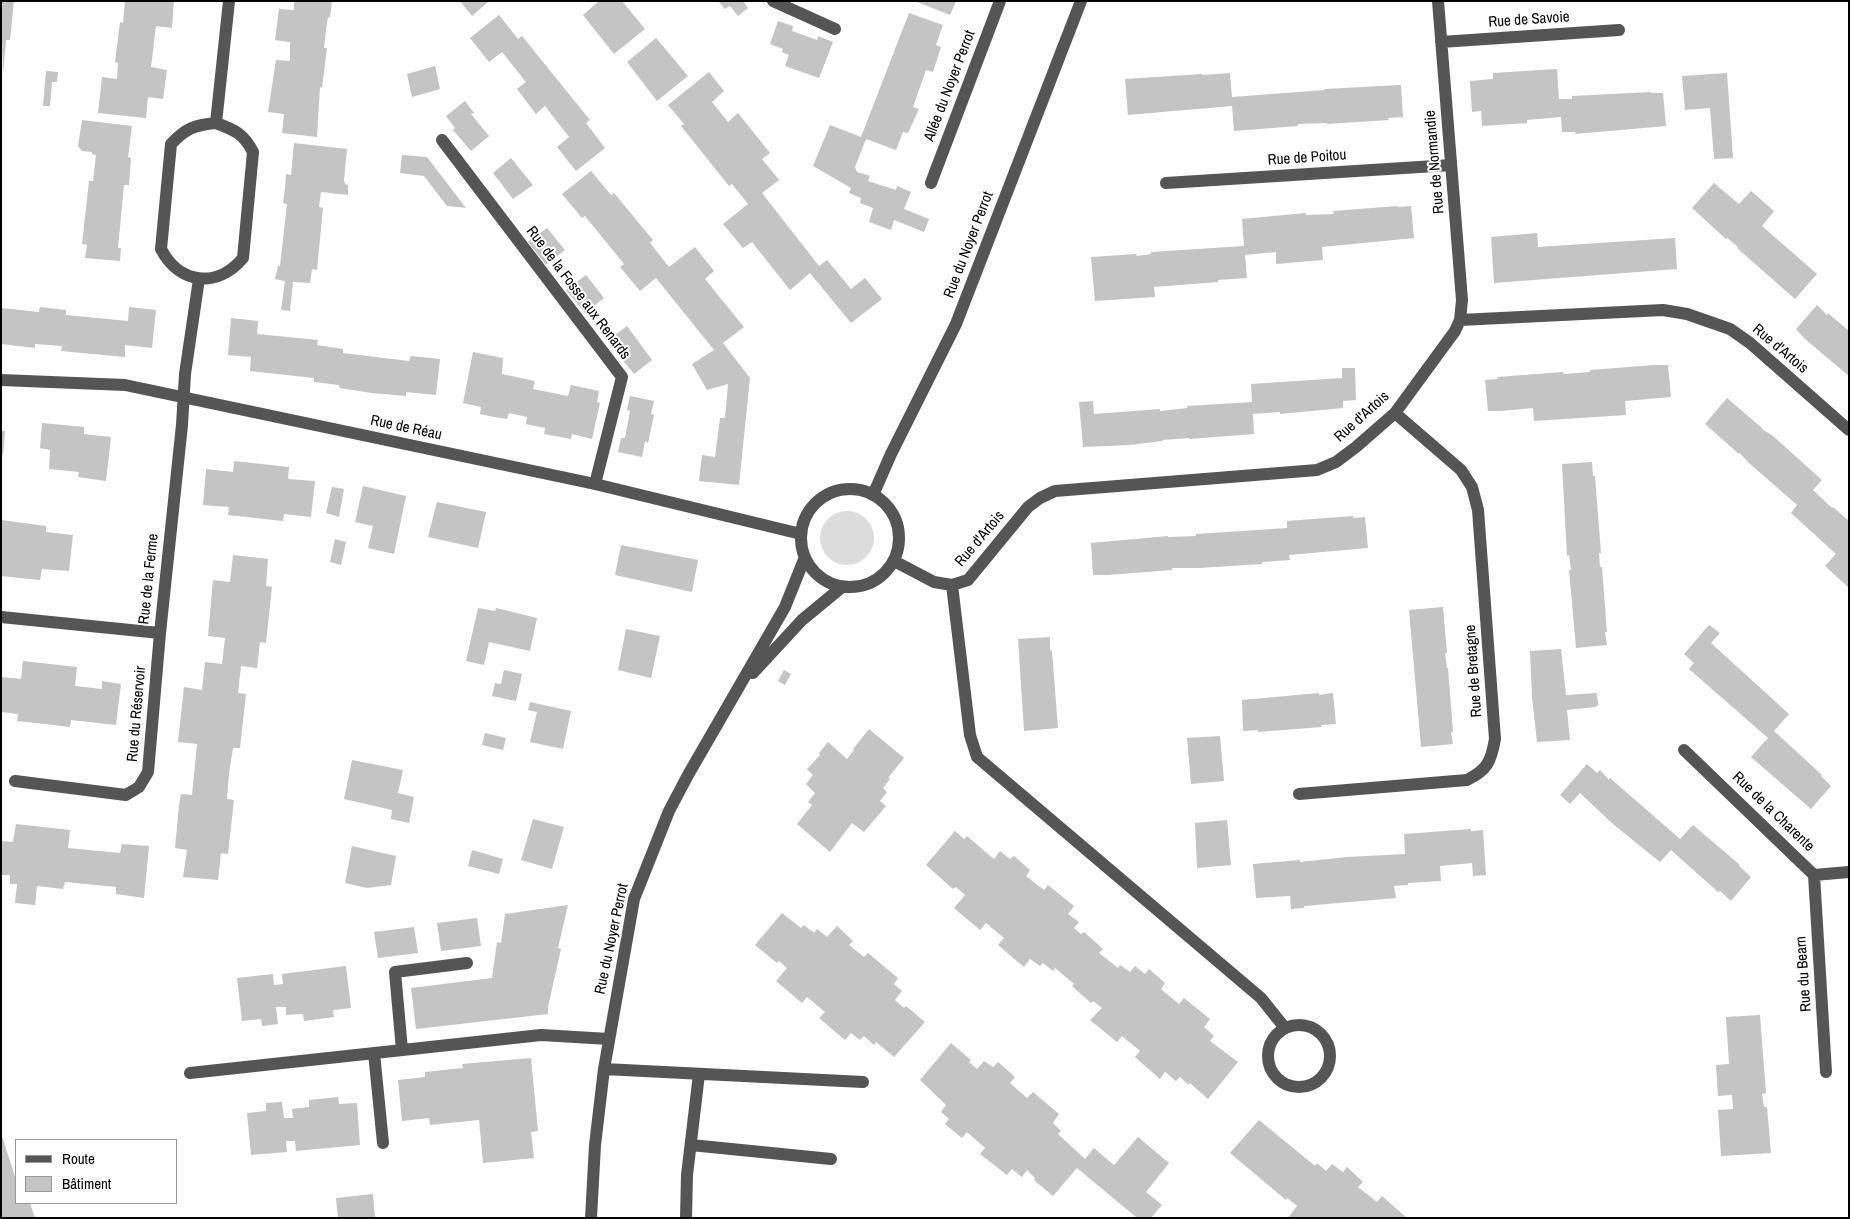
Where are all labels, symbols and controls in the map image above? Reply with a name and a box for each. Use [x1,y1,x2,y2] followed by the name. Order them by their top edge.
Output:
[1488,8,1570,32] street label: Rue de Savoie
[921,28,979,144] street label: Allée du Noyer Perrot
[1422,109,1448,215] street label: Rue de Normandie
[1267,146,1347,170] street label: Rue de Poitou
[940,189,998,301] street label: Rue du Noyer Perrot
[522,223,634,363] street label: Rue de la Fosse aux Renards
[1748,320,1812,378] street label: Rue d'Artois
[1331,388,1393,446] street label: Rue d'Artois
[369,412,443,444] street label: Rue de Réau
[951,507,1009,571] street label: Rue d'Artois
[135,533,163,625] street label: Rue de la Ferme
[1462,624,1486,718] street label: Rue de Bretagne
[124,665,150,763] street label: Rue du Réservoir
[1728,768,1818,856] street label: Rue de la Charente
[591,882,633,996] street label: Rue du Noyer Perrot
[1792,936,1816,1012] street label: Rue du Bearn
[15,1139,178,1204] legend
[62,1148,95,1169] text: Route
[62,1173,111,1194] text: Bâtiment

